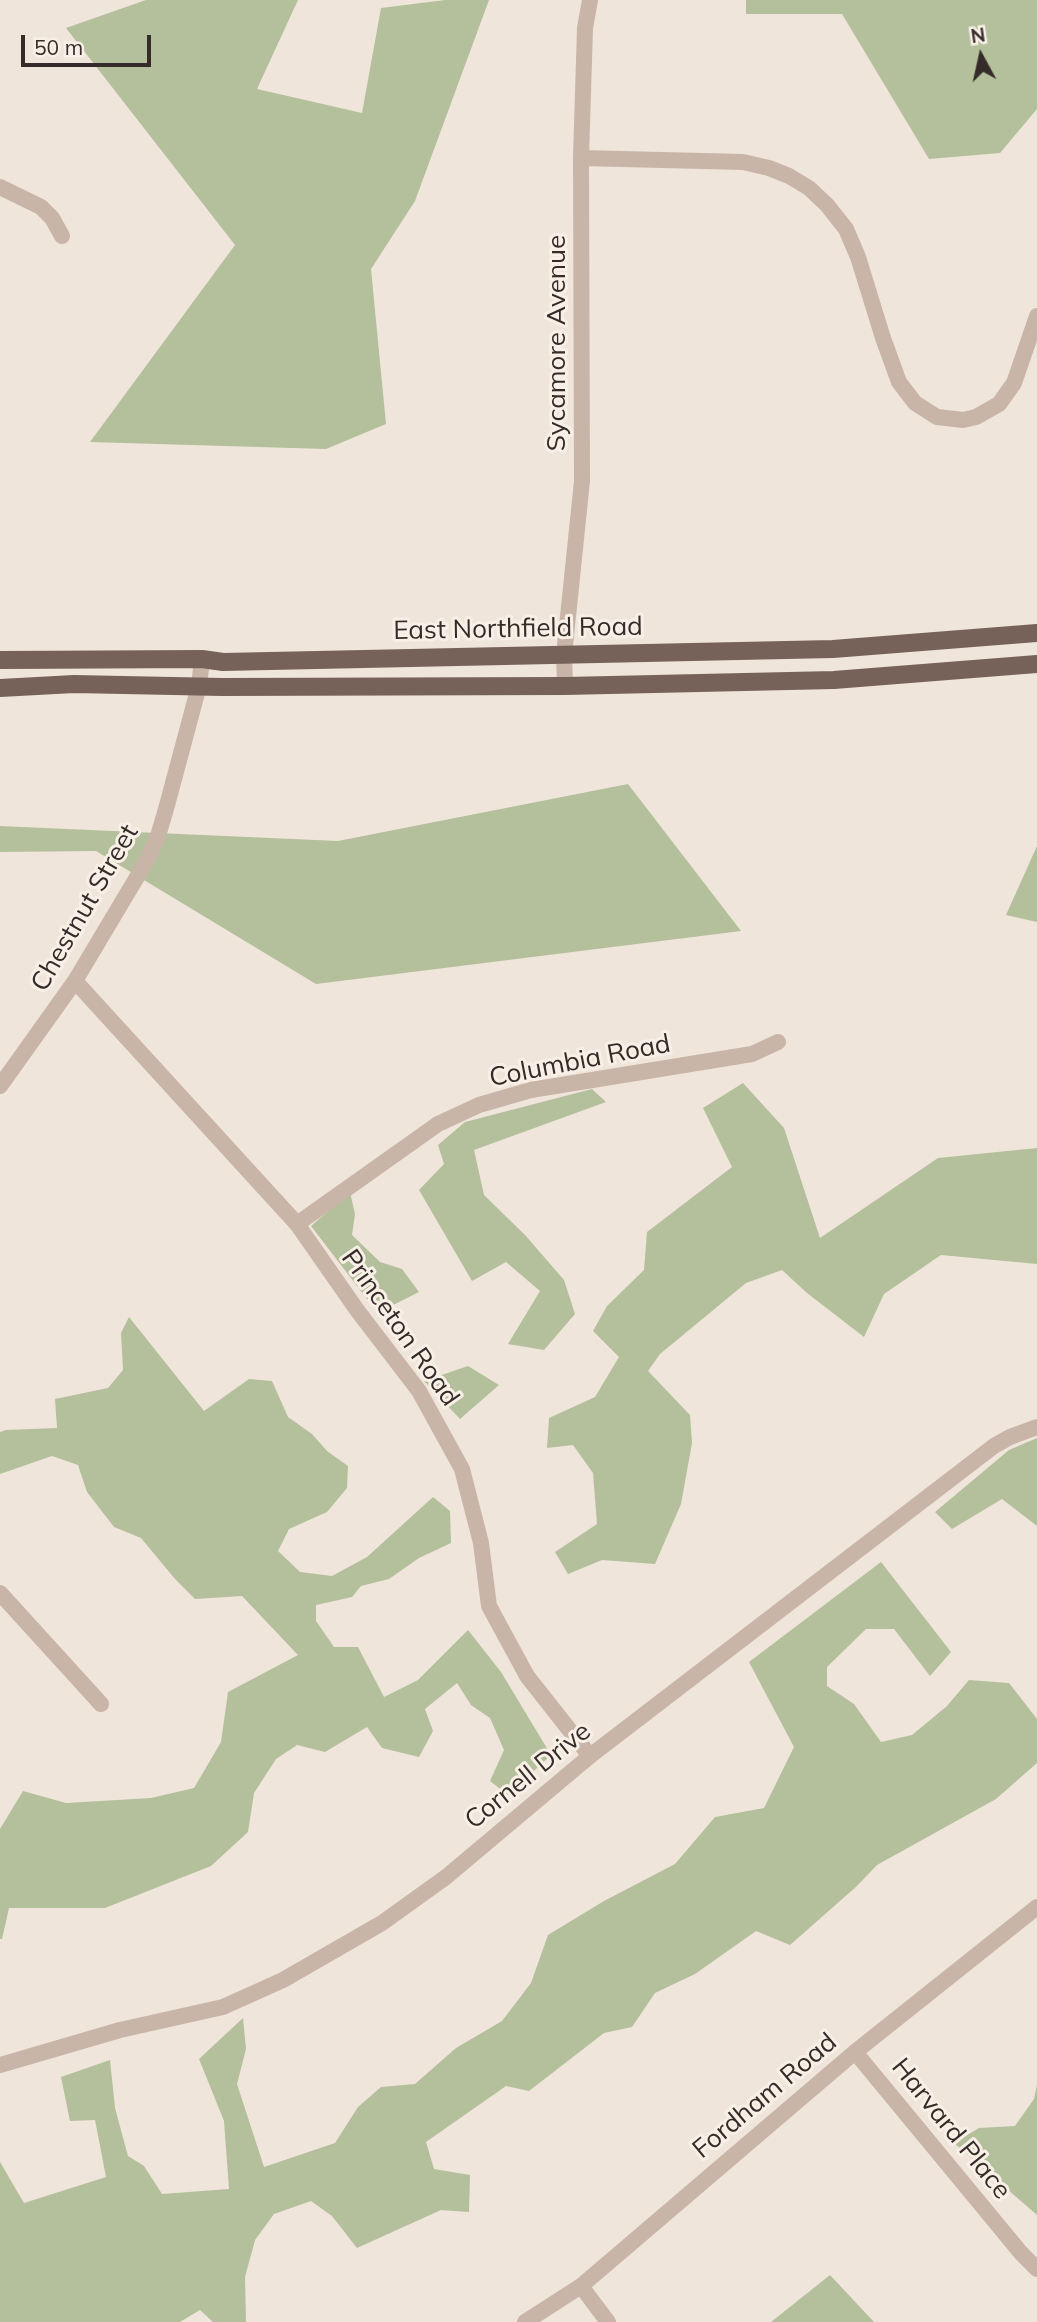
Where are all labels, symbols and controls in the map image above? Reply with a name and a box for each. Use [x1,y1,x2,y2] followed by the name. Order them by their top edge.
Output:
[24,21,154,65] scale bar
[946,21,1016,91] north arrow
[969,22,987,48] text: N
[34,34,83,60] text: 50 m
[541,235,573,451] street label: Sycamore Avenue
[393,611,643,647] street label: East Northfield Road
[25,819,145,997] street label: Chestnut Street
[487,1028,673,1094] street label: Columbia Road
[334,1244,466,1412] street label: Princeton Road
[459,1716,597,1836] street label: Cornell Drive
[687,2027,843,2165] street label: Fordham Road
[885,2052,1017,2206] street label: Harvard Place

